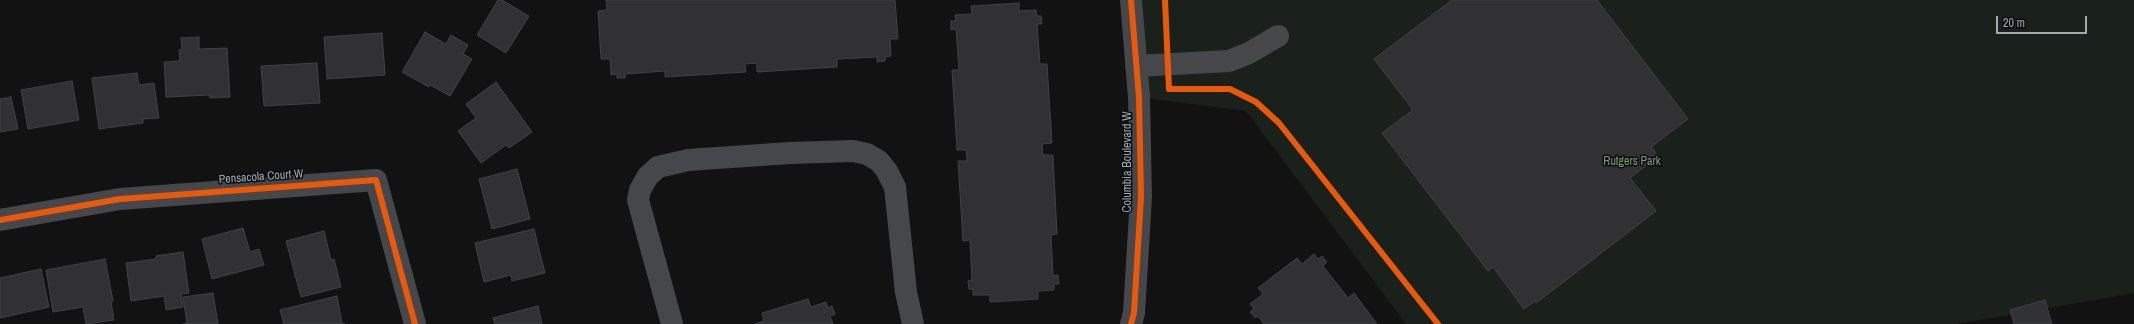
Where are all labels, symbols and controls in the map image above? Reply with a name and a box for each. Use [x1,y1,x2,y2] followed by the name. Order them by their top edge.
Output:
[1998,8,2089,34] scale bar
[2003,15,2025,31] text: 20 m
[1121,111,1135,213] street label: Columbia Boulevard W
[1603,155,1661,169] park label: Rutgers Park
[218,167,304,187] street label: Pensacola Court W

